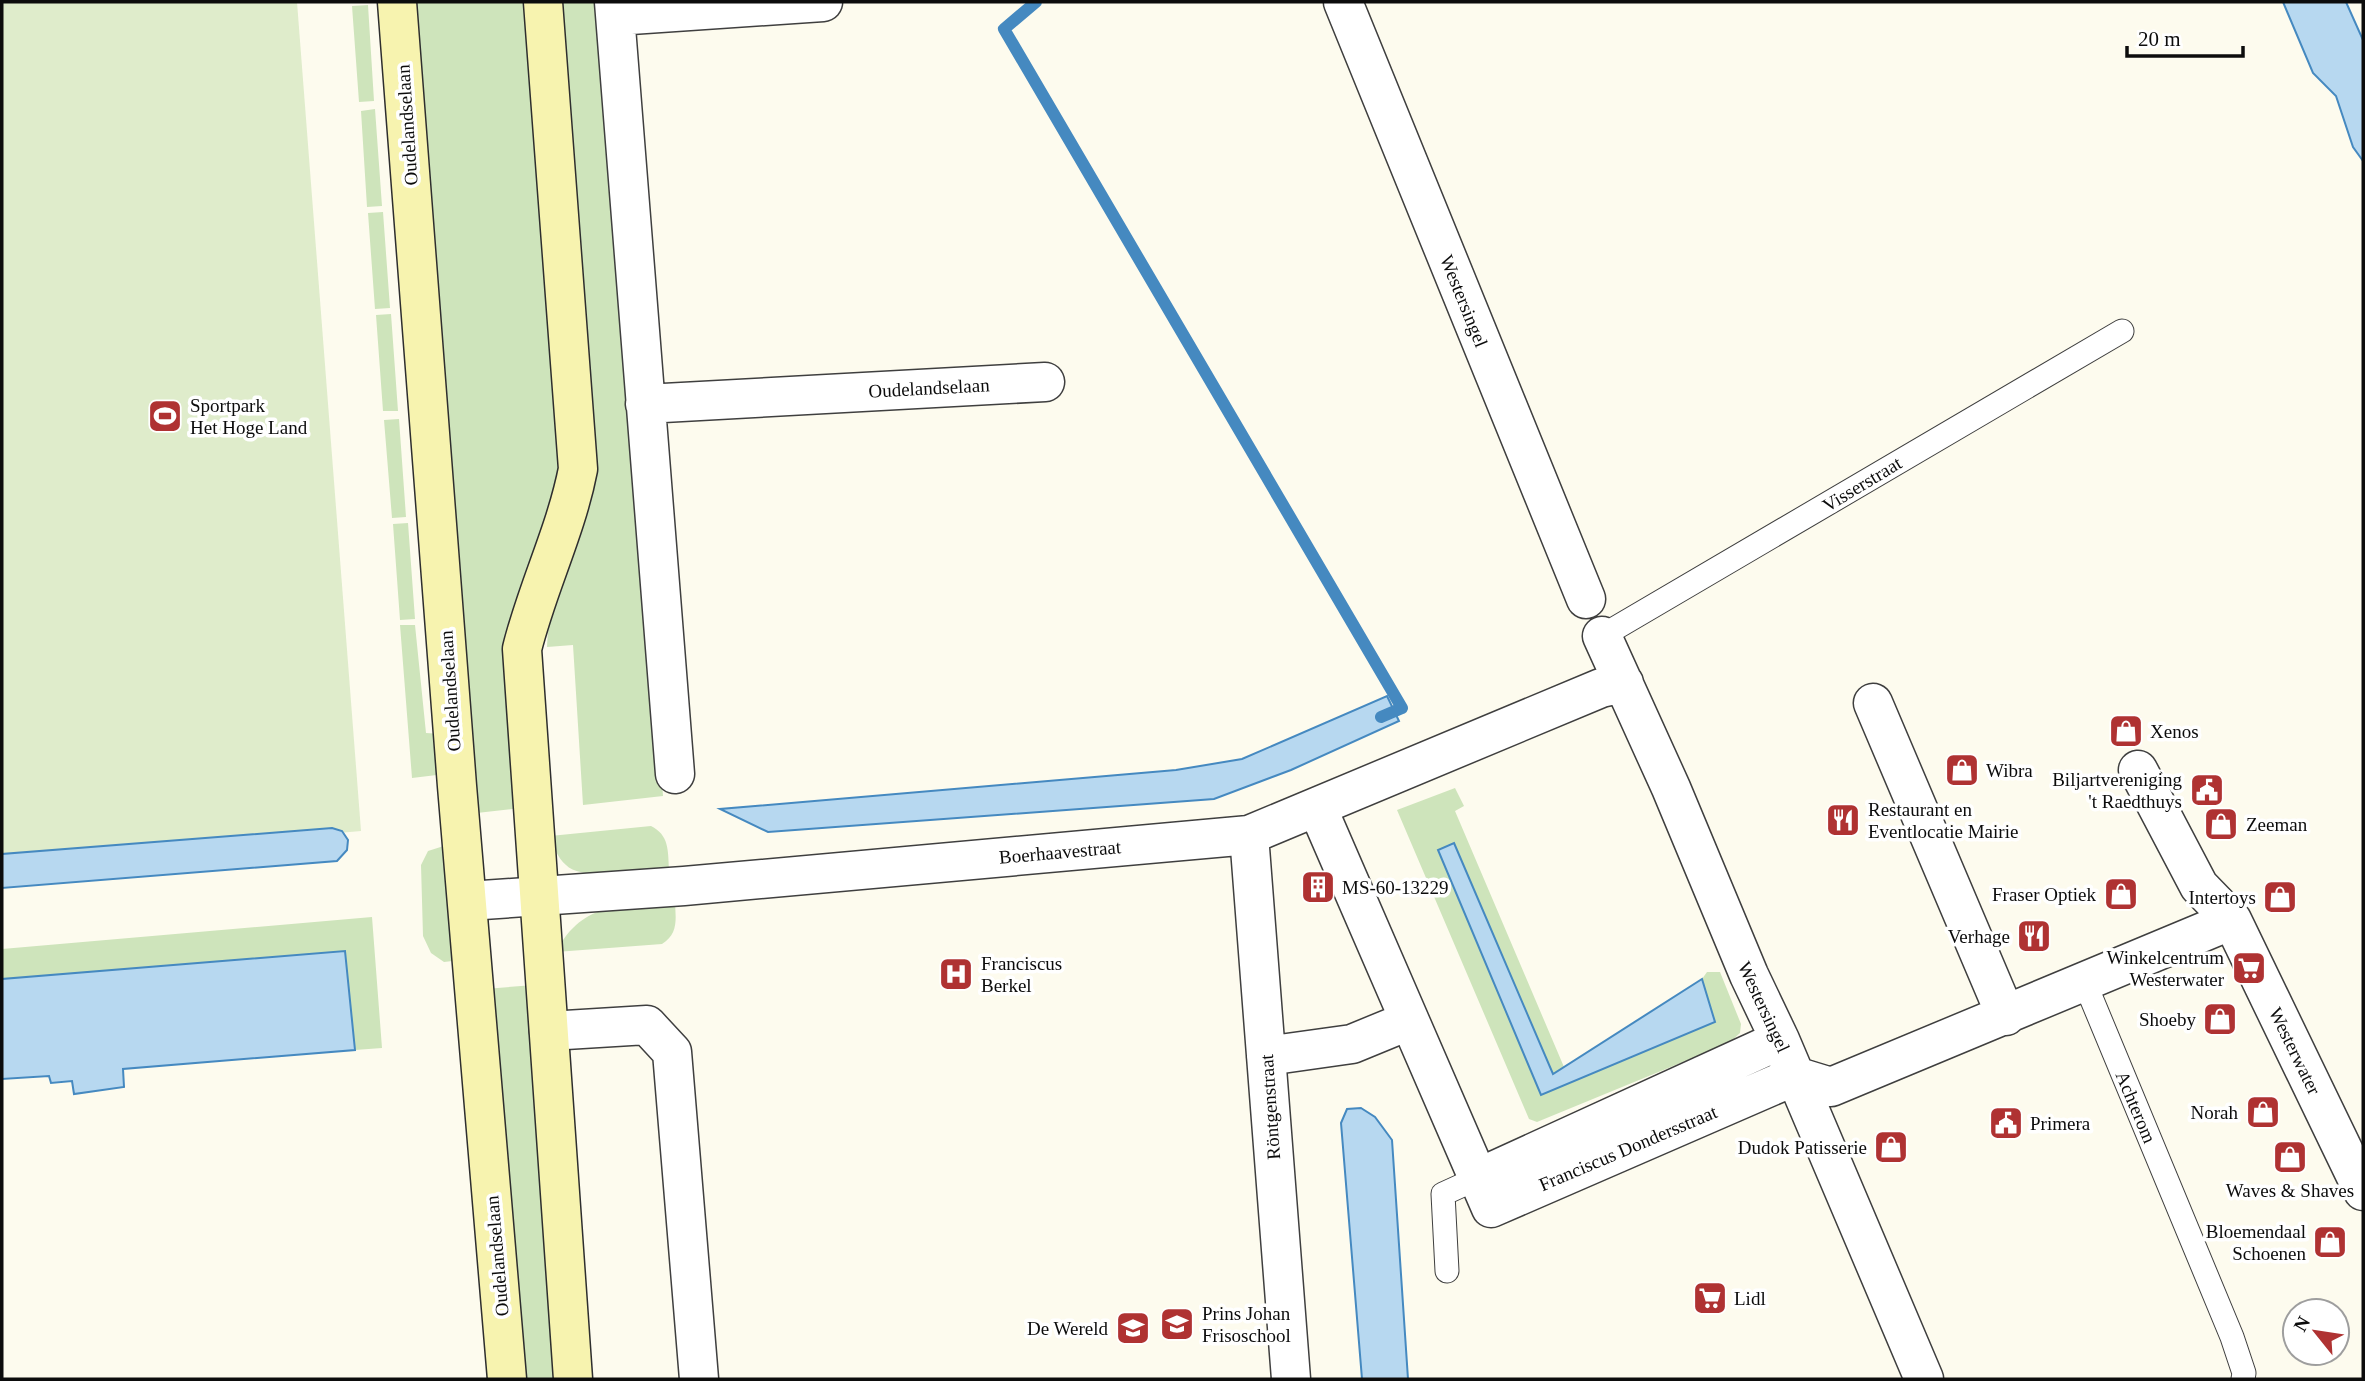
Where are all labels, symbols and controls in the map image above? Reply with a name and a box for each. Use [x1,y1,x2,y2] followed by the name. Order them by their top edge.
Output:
[2127,14,2242,58] scale bar
[2138,27,2181,51] text: 20 m
[392,63,422,186] street label: Oudelandselaan
[1436,252,1492,350] street label: Westersingel
[868,374,991,402] street label: Oudelandselaan
[190,395,308,438] place label: Sportpark Het Hoge Land
[146,397,184,435] sports icon: Sportpark Het Hoge Land
[1819,452,1906,516] street label: Visserstraat
[435,629,465,752] street label: Oudelandselaan
[2107,712,2145,750] shop icon: Xenos
[2150,721,2199,742] place label: Xenos
[1943,751,1981,789] shop icon: Wibra
[1986,760,2033,781] place label: Wibra
[2052,769,2182,812] place label: Biljartvereniging 't Raedthuys
[2188,771,2226,809] public building icon: Biljartvereniging 't Raedthuys
[1868,799,2018,842] place label: Restaurant en Eventlocatie Mairie
[1824,801,1862,839] restaurant icon: Restaurant en Eventlocatie Mairie
[2202,805,2240,843] shop icon: Zeeman
[2246,814,2308,835] place label: Zeeman
[998,836,1123,868] street label: Boerhaavestraat
[1299,868,1337,906] building icon: MS-60-13229
[2102,875,2140,913] shop icon: Fraser Optiek
[1342,877,1449,898] place label: MS-60-13229
[2261,878,2299,916] shop icon: Intertoys
[1992,884,2096,905] place label: Fraser Optiek
[2188,887,2256,908] place label: Intertoys
[2015,917,2053,955] restaurant icon: Verhage
[1948,926,2010,947] place label: Verhage
[2107,947,2225,990] place label: Winkelcentrum Westerwater
[2230,949,2268,987] supermarket icon: Winkelcentrum Westerwater
[981,953,1062,996] place label: Franciscus Berkel
[937,955,975,993] hospital icon: Franciscus Berkel
[1734,958,1794,1056] street label: Westersingel
[2201,1000,2239,1038] shop icon: Shoeby
[2265,1004,2325,1099] street label: Westerwater
[2139,1009,2197,1030] place label: Shoeby
[1256,1053,1284,1160] street label: Röntgenstraat
[2111,1068,2161,1146] street label: Achterom
[2244,1093,2282,1131] shop icon: Norah
[1536,1101,1721,1195] street label: Franciscus Dondersstraat
[2191,1102,2238,1123] place label: Norah
[1987,1104,2025,1142] public building icon: Primera
[2030,1113,2091,1134] place label: Primera
[1872,1128,1910,1166] shop icon: Dudok Patisserie
[1738,1137,1867,1158] place label: Dudok Patisserie
[2271,1138,2309,1176] shop icon: Waves & Shaves
[2226,1180,2354,1201] place label: Waves & Shaves
[481,1194,513,1317] street label: Oudelandselaan
[2206,1221,2306,1264] place label: Bloemendaal Schoenen
[2311,1223,2349,1261] shop icon: Bloemendaal Schoenen
[1691,1279,1729,1317] supermarket icon: Lidl
[1734,1288,1766,1309] place label: Lidl
[2281,1297,2351,1367] north arrow
[1202,1303,1291,1346] place label: Prins Johan Frisoschool
[1158,1305,1196,1343] school or university icon: Prins Johan Frisoschool
[1114,1309,1152,1347] school or university icon: De Wereld
[2289,1312,2314,1335] text: N
[1027,1318,1108,1339] place label: De Wereld

